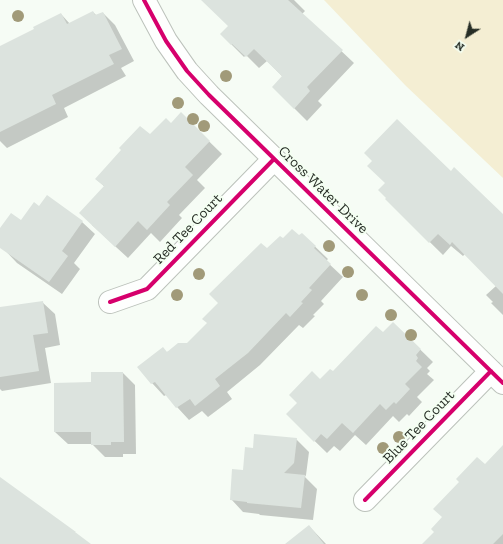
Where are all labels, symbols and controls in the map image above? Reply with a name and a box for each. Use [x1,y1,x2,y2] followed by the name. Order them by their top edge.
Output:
[447,16,487,56] north arrow
[452,38,467,54] text: N
[274,142,372,238] street label: Cross Water Drive
[150,190,226,268] street label: Red Tee Court
[379,386,459,468] street label: Blue Tee Court

